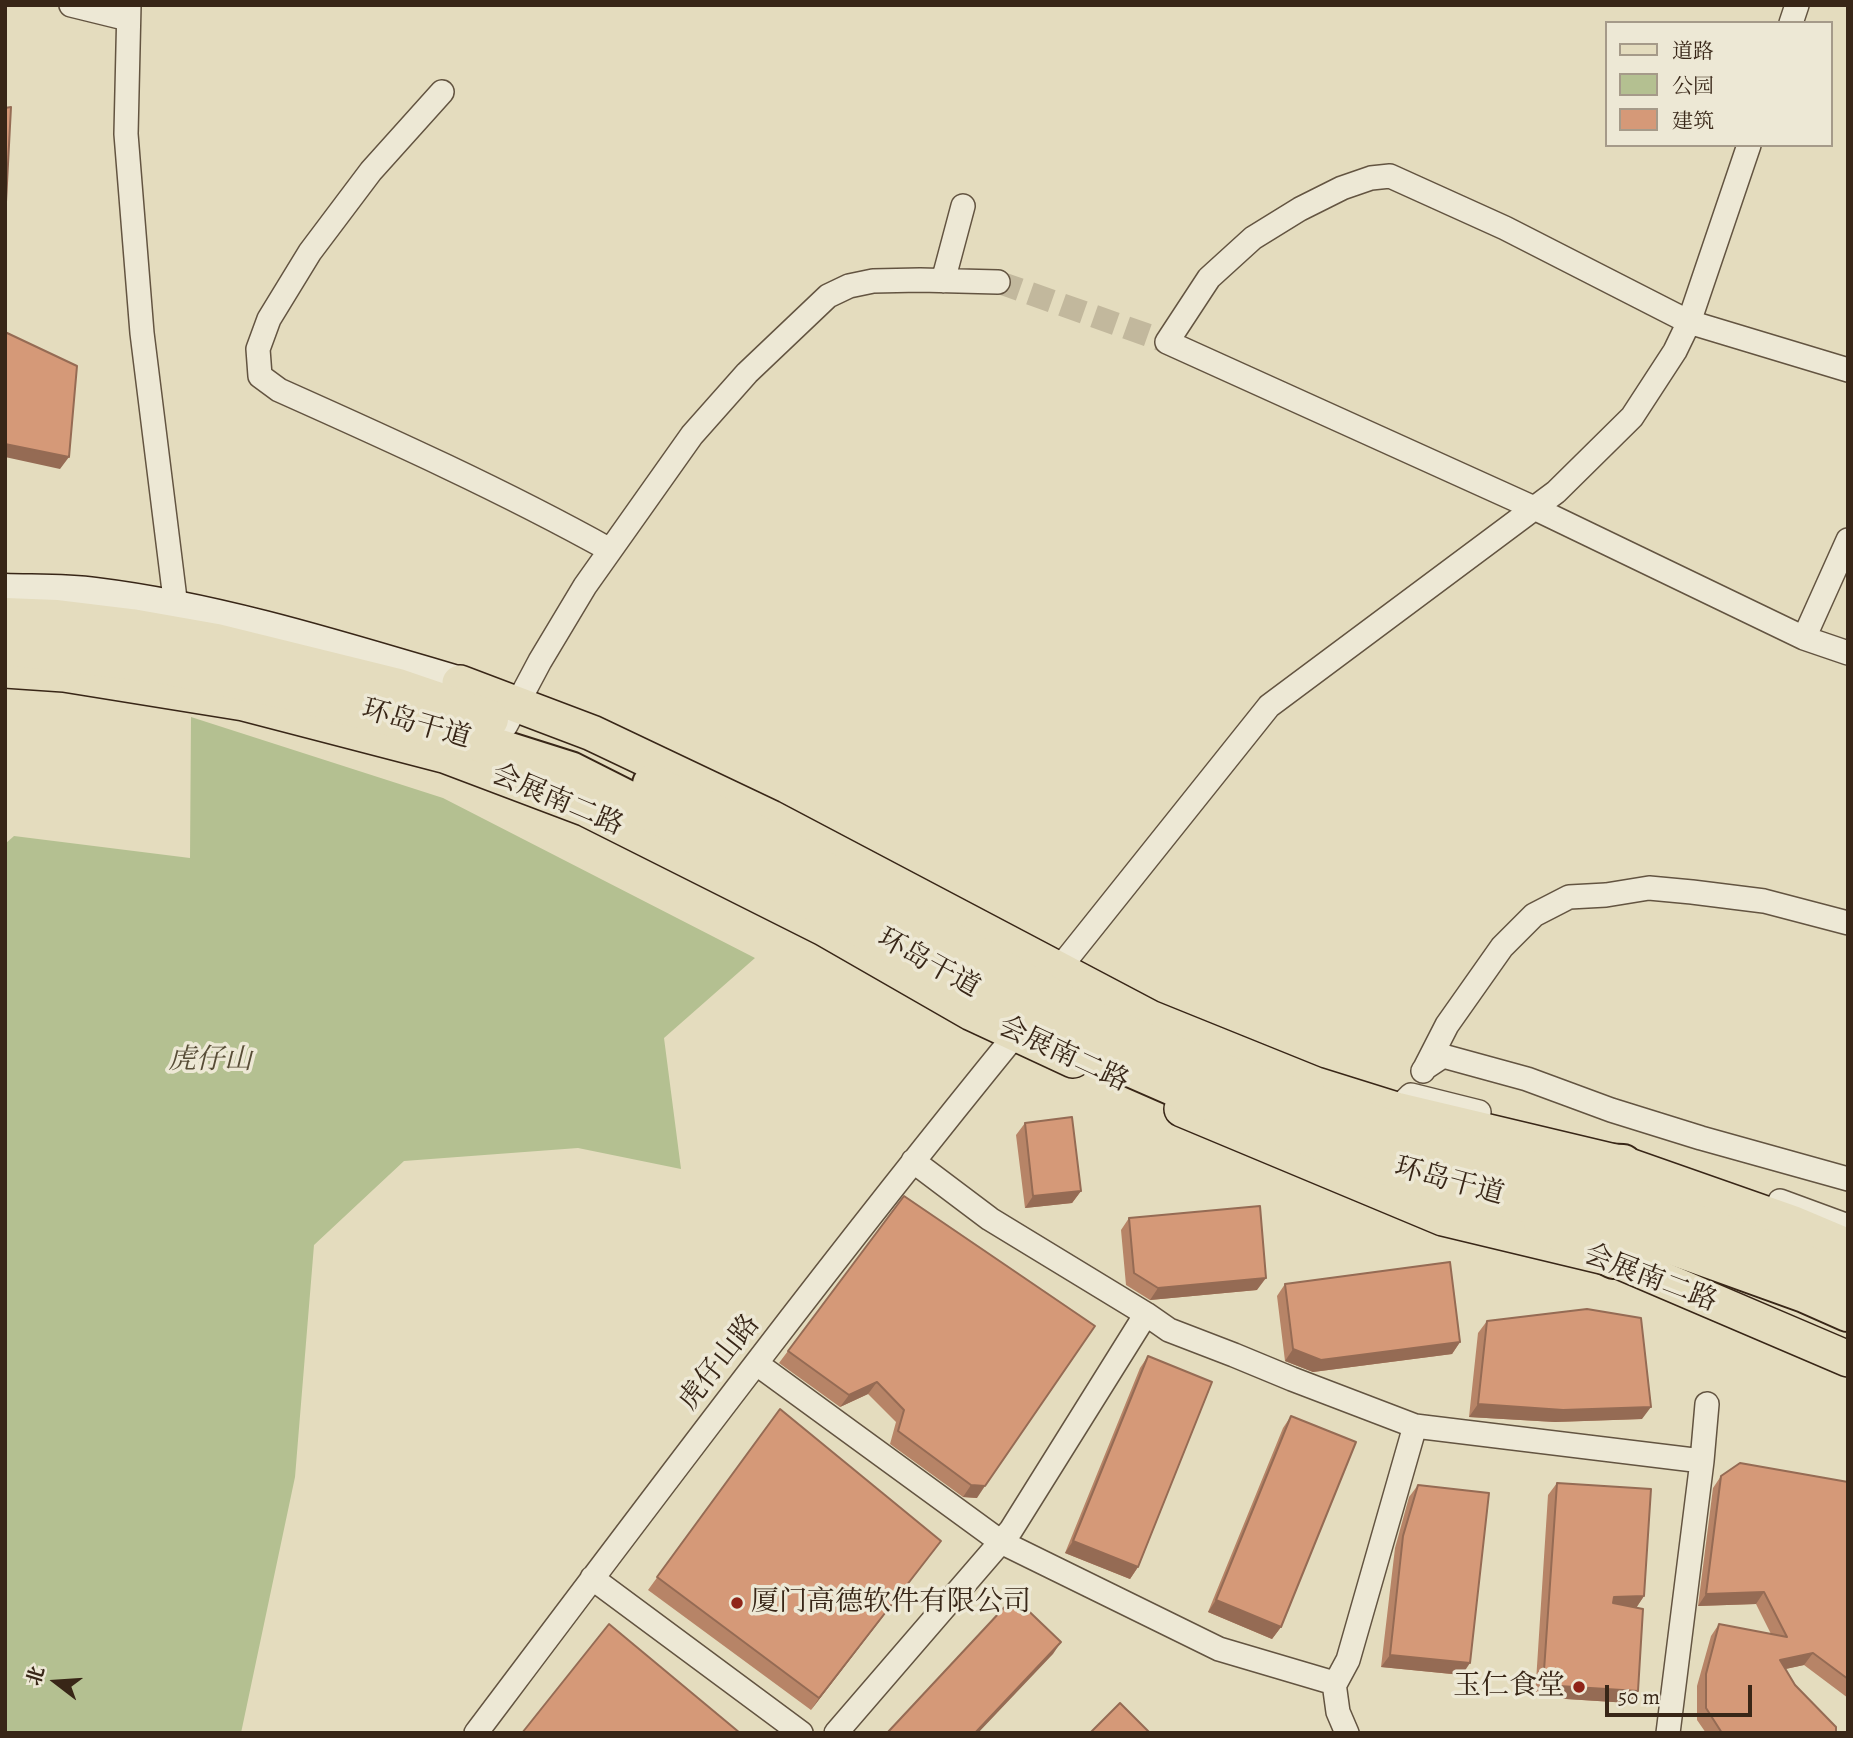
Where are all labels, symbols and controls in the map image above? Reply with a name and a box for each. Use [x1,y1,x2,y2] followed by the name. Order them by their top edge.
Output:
[1604,21,1832,147] legend
[1672,37,1714,65] text: 道路
[1672,72,1714,100] text: 公园
[1672,107,1714,135] text: 建筑
[358,693,474,757] street label: 环岛干道
[486,758,628,844] street label: 会展南二路
[871,922,985,1006] street label: 环岛干道
[992,1010,1134,1100] street label: 会展南二路
[168,1044,252,1078] park label: 虎仔山
[1391,1151,1507,1213] street label: 环岛干道
[1579,1238,1721,1320] street label: 会展南二路
[672,1309,768,1417] street label: 虎仔山路
[751,1586,1031,1620] place label: 厦门高德软件有限公司
[729,1595,745,1611] marker: 厦门高德软件有限公司
[21,1647,91,1717] north arrow
[21,1663,51,1689] text: 北
[1453,1670,1565,1704] place label: 玉仁食堂
[1608,1672,1755,1716] scale bar
[1571,1679,1587,1695] marker: 玉仁食堂
[1618,1683,1660,1711] text: 50 m

